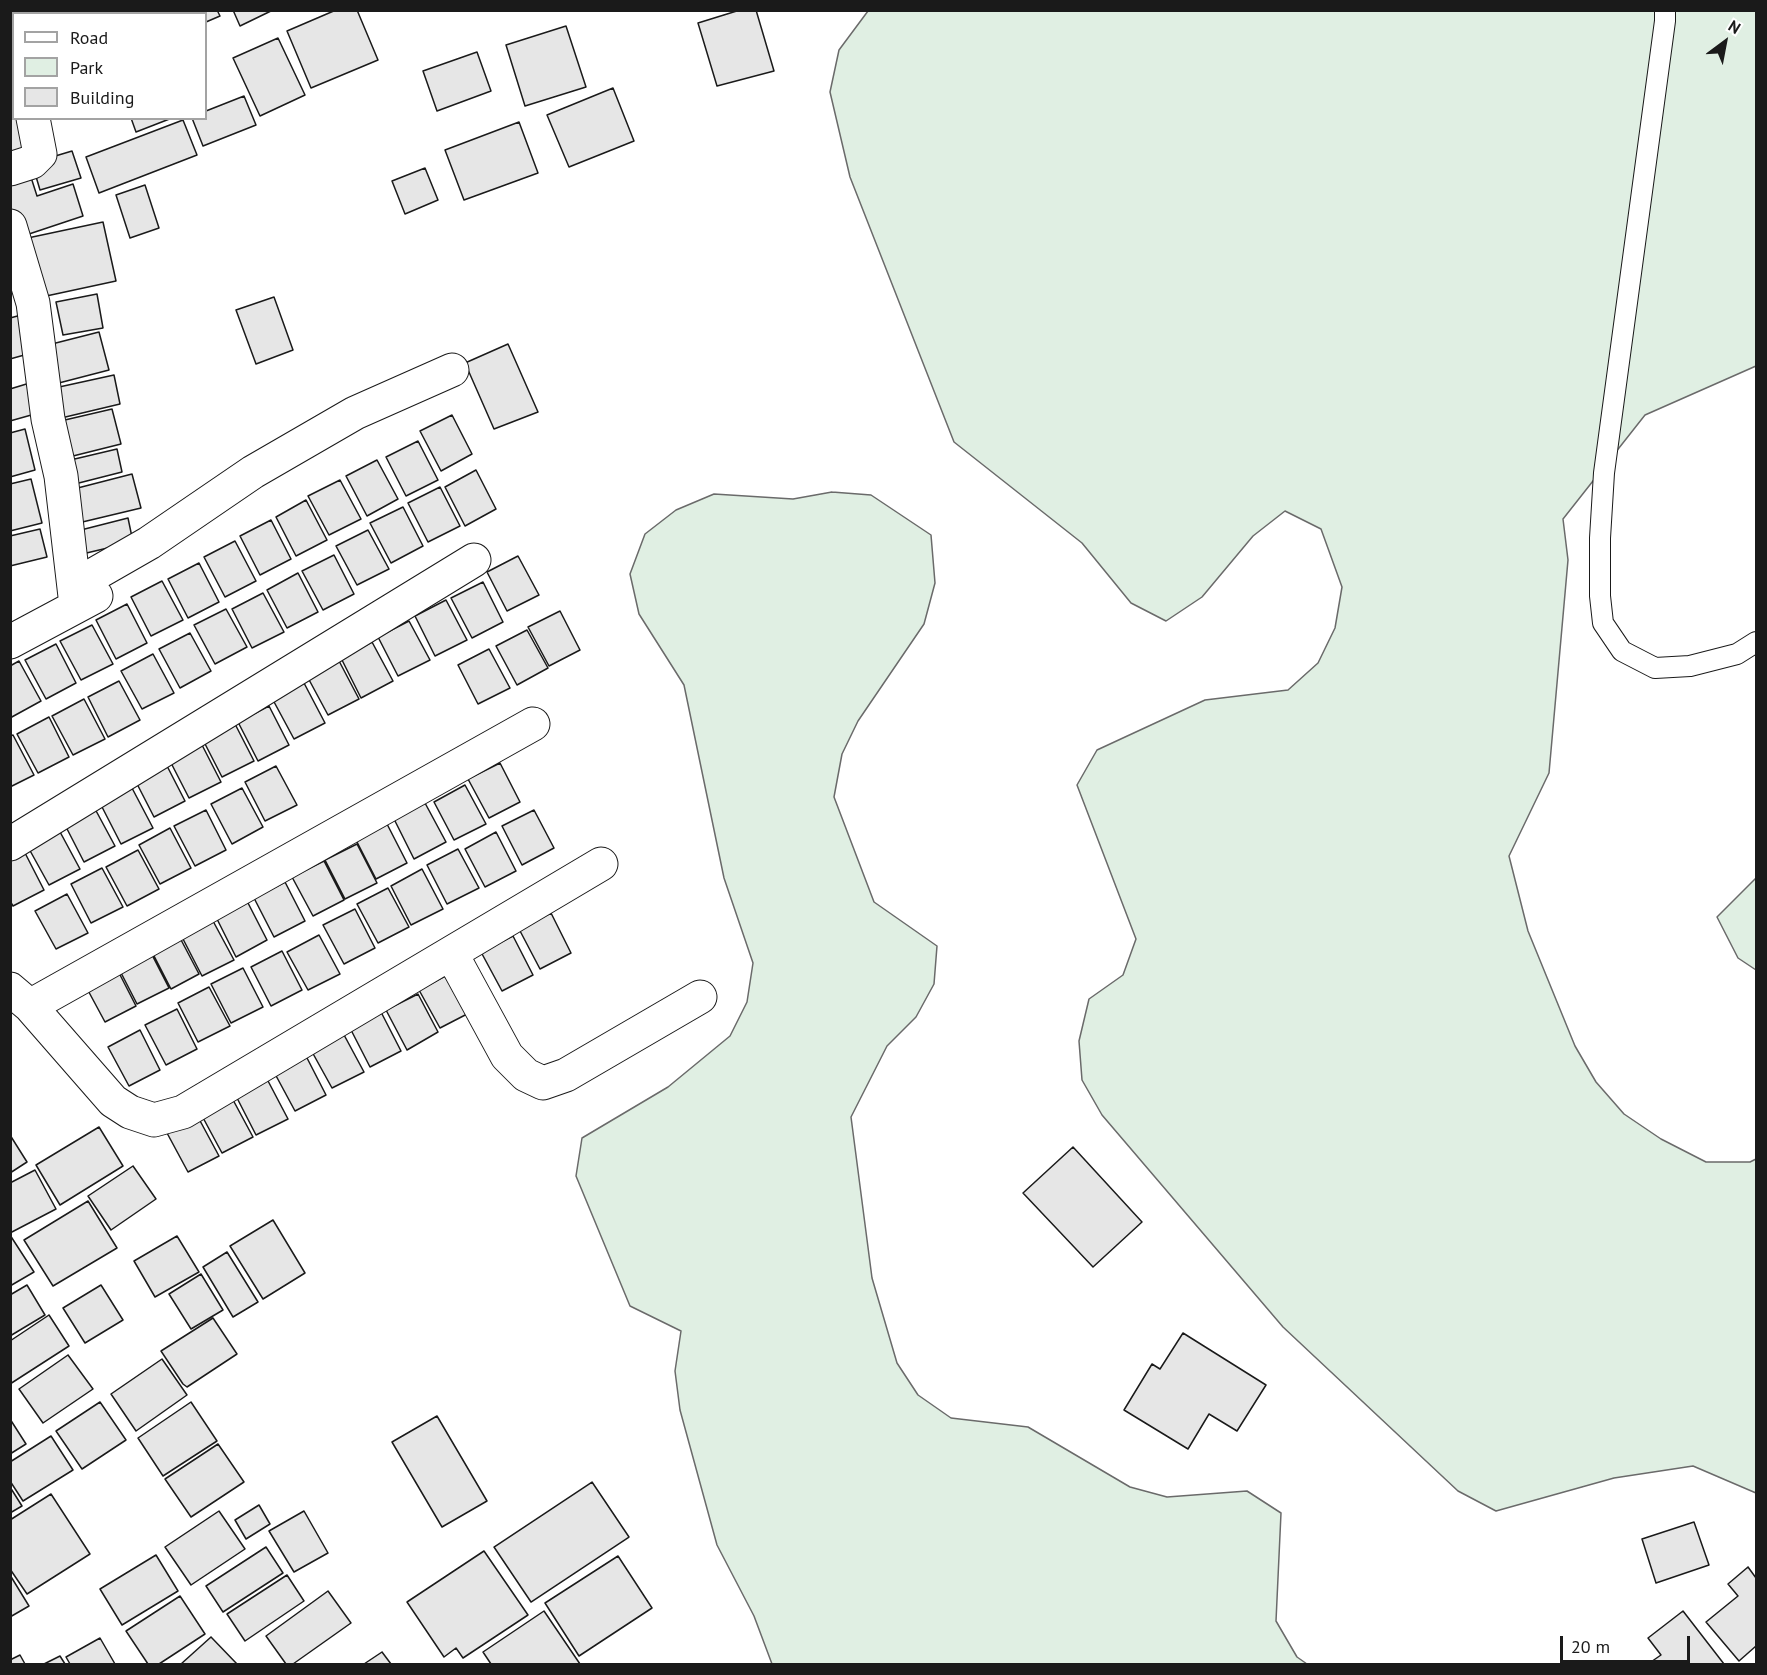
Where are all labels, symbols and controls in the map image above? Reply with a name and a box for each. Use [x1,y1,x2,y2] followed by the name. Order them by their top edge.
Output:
[12,12,207,120] legend
[1695,12,1755,72] north arrow
[1725,15,1744,38] text: N
[70,26,108,49] text: Road
[70,56,103,79] text: Park
[70,86,134,109] text: Building
[1563,1624,1694,1662] scale bar
[1571,1635,1610,1658] text: 20 m

